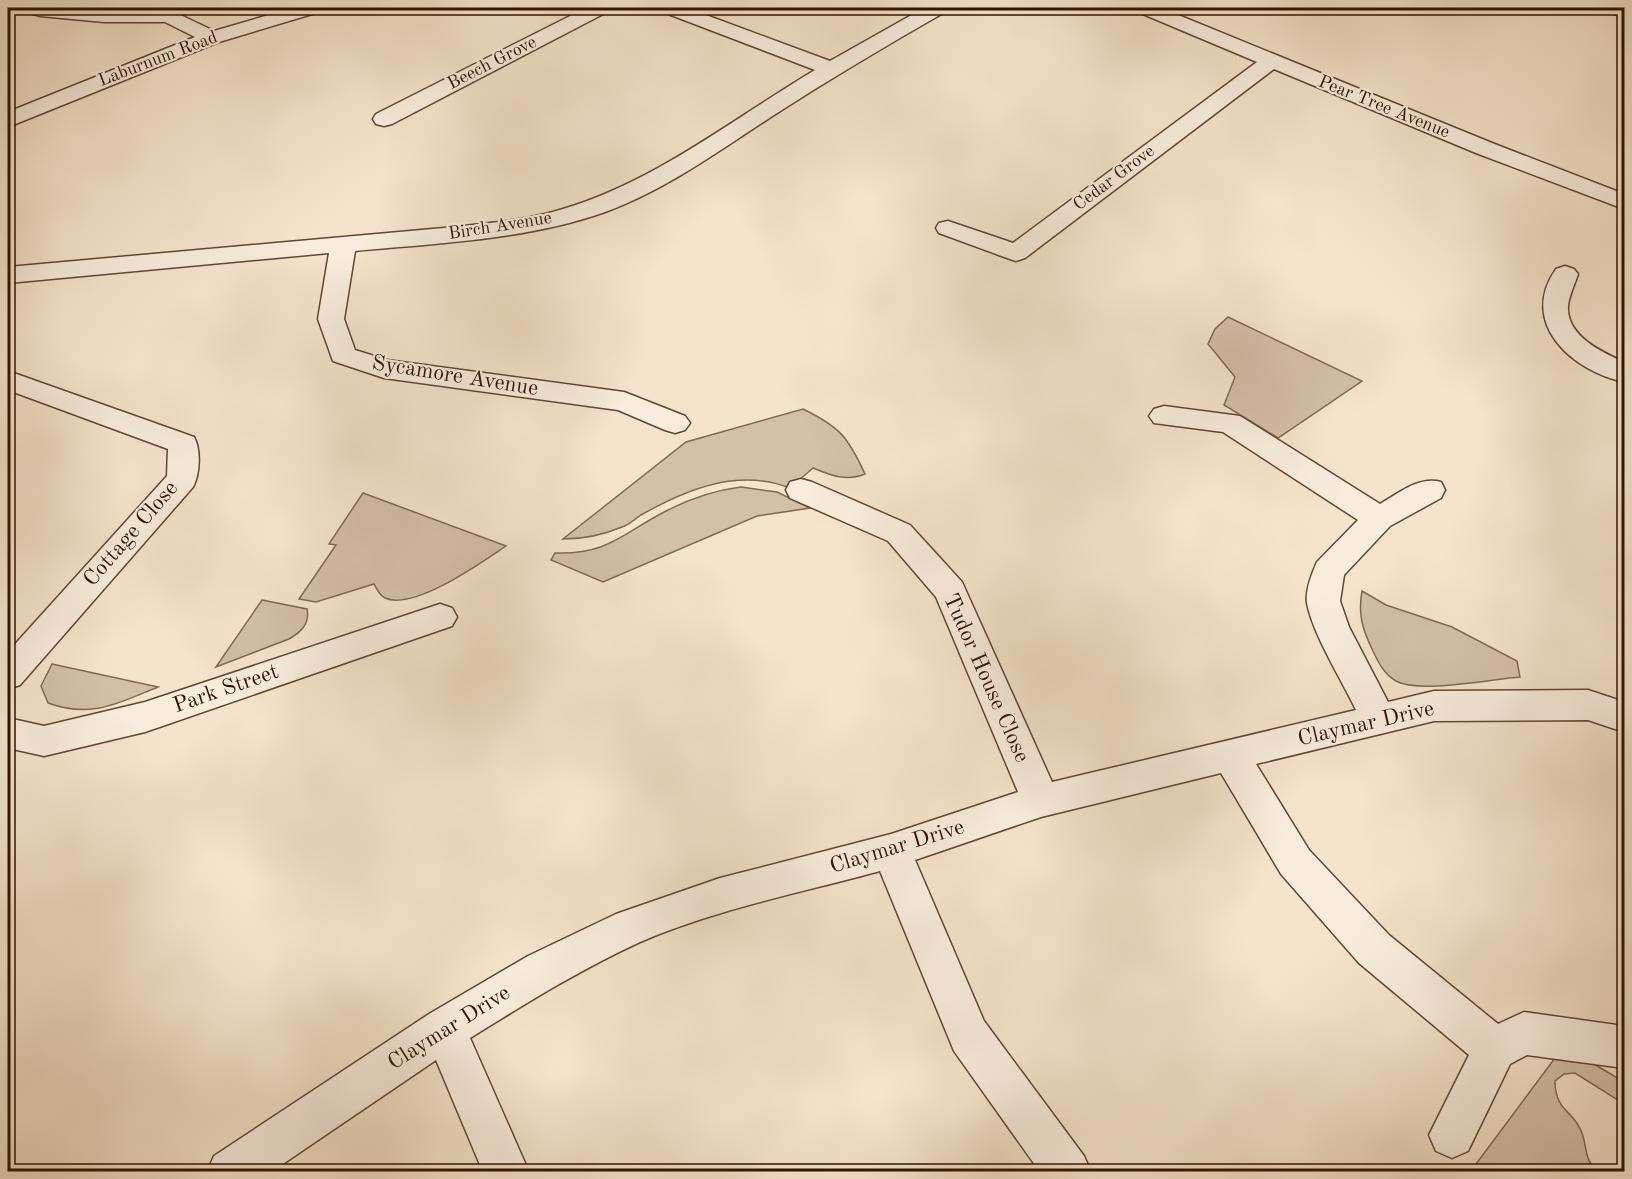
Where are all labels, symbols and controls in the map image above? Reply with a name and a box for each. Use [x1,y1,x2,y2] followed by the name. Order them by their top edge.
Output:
[96,28,220,90] street label: Laburnum Road
[445,33,539,93] street label: Beech Grove
[1316,72,1452,142] street label: Pear Tree Avenue
[1070,142,1158,214] street label: Cedar Grove
[447,209,553,243] street label: Birch Avenue
[370,352,540,400] street label: Sycamore Avenue
[80,477,182,591] street label: Cottage Close
[939,590,1033,766] street label: Tudor House Close
[171,661,281,717] street label: Park Street
[1296,698,1436,750] street label: Claymar Drive
[827,816,967,878] street label: Claymar Drive
[384,982,514,1074] street label: Claymar Drive

